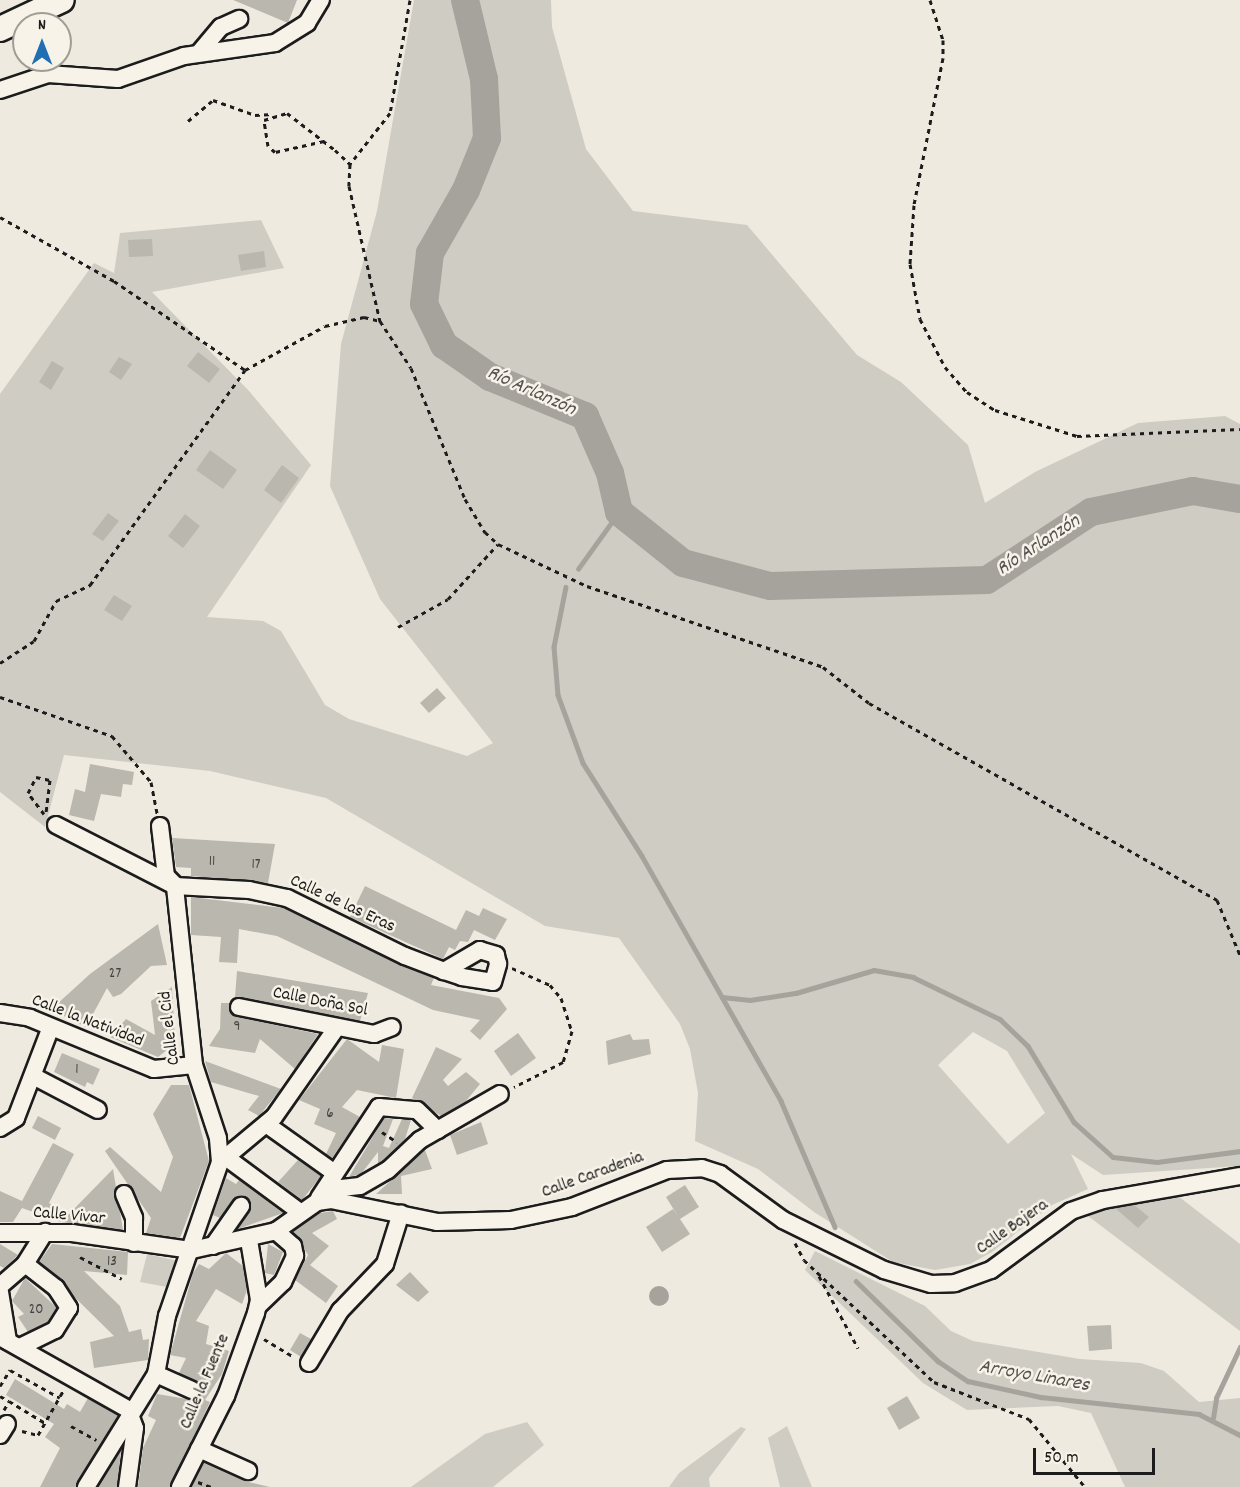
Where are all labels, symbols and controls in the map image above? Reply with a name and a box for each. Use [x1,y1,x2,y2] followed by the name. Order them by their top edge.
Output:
[12,12,72,72] north arrow
[38,14,46,37] text: N
[483,362,579,422] water label: Río Arlanzón
[993,510,1085,582] water label: Río Arlanzón
[209,854,215,872] house number: 11
[251,857,261,875] house number: 17
[286,871,398,939] street label: Calle de las Eras
[109,966,121,984] house number: 27
[271,983,369,1023] street label: Calle Doña Sol
[156,990,186,1066] street label: Calle el Cid
[28,991,146,1053] street label: Calle la Natividad
[234,1019,240,1037] house number: 9
[75,1062,79,1080] house number: 1
[326,1106,334,1124] house number: 6
[539,1148,647,1204] street label: Calle Caradenia
[973,1195,1053,1261] street label: Calle Bajera
[32,1203,106,1231] street label: Calle Vivar
[107,1254,117,1272] house number: 13
[29,1302,43,1320] house number: 20
[176,1331,236,1433] street label: Calle la Fuente
[977,1356,1091,1398] water label: Arroyo Linares
[1036,1436,1158,1474] scale bar
[1044,1446,1079,1471] text: 50 m

